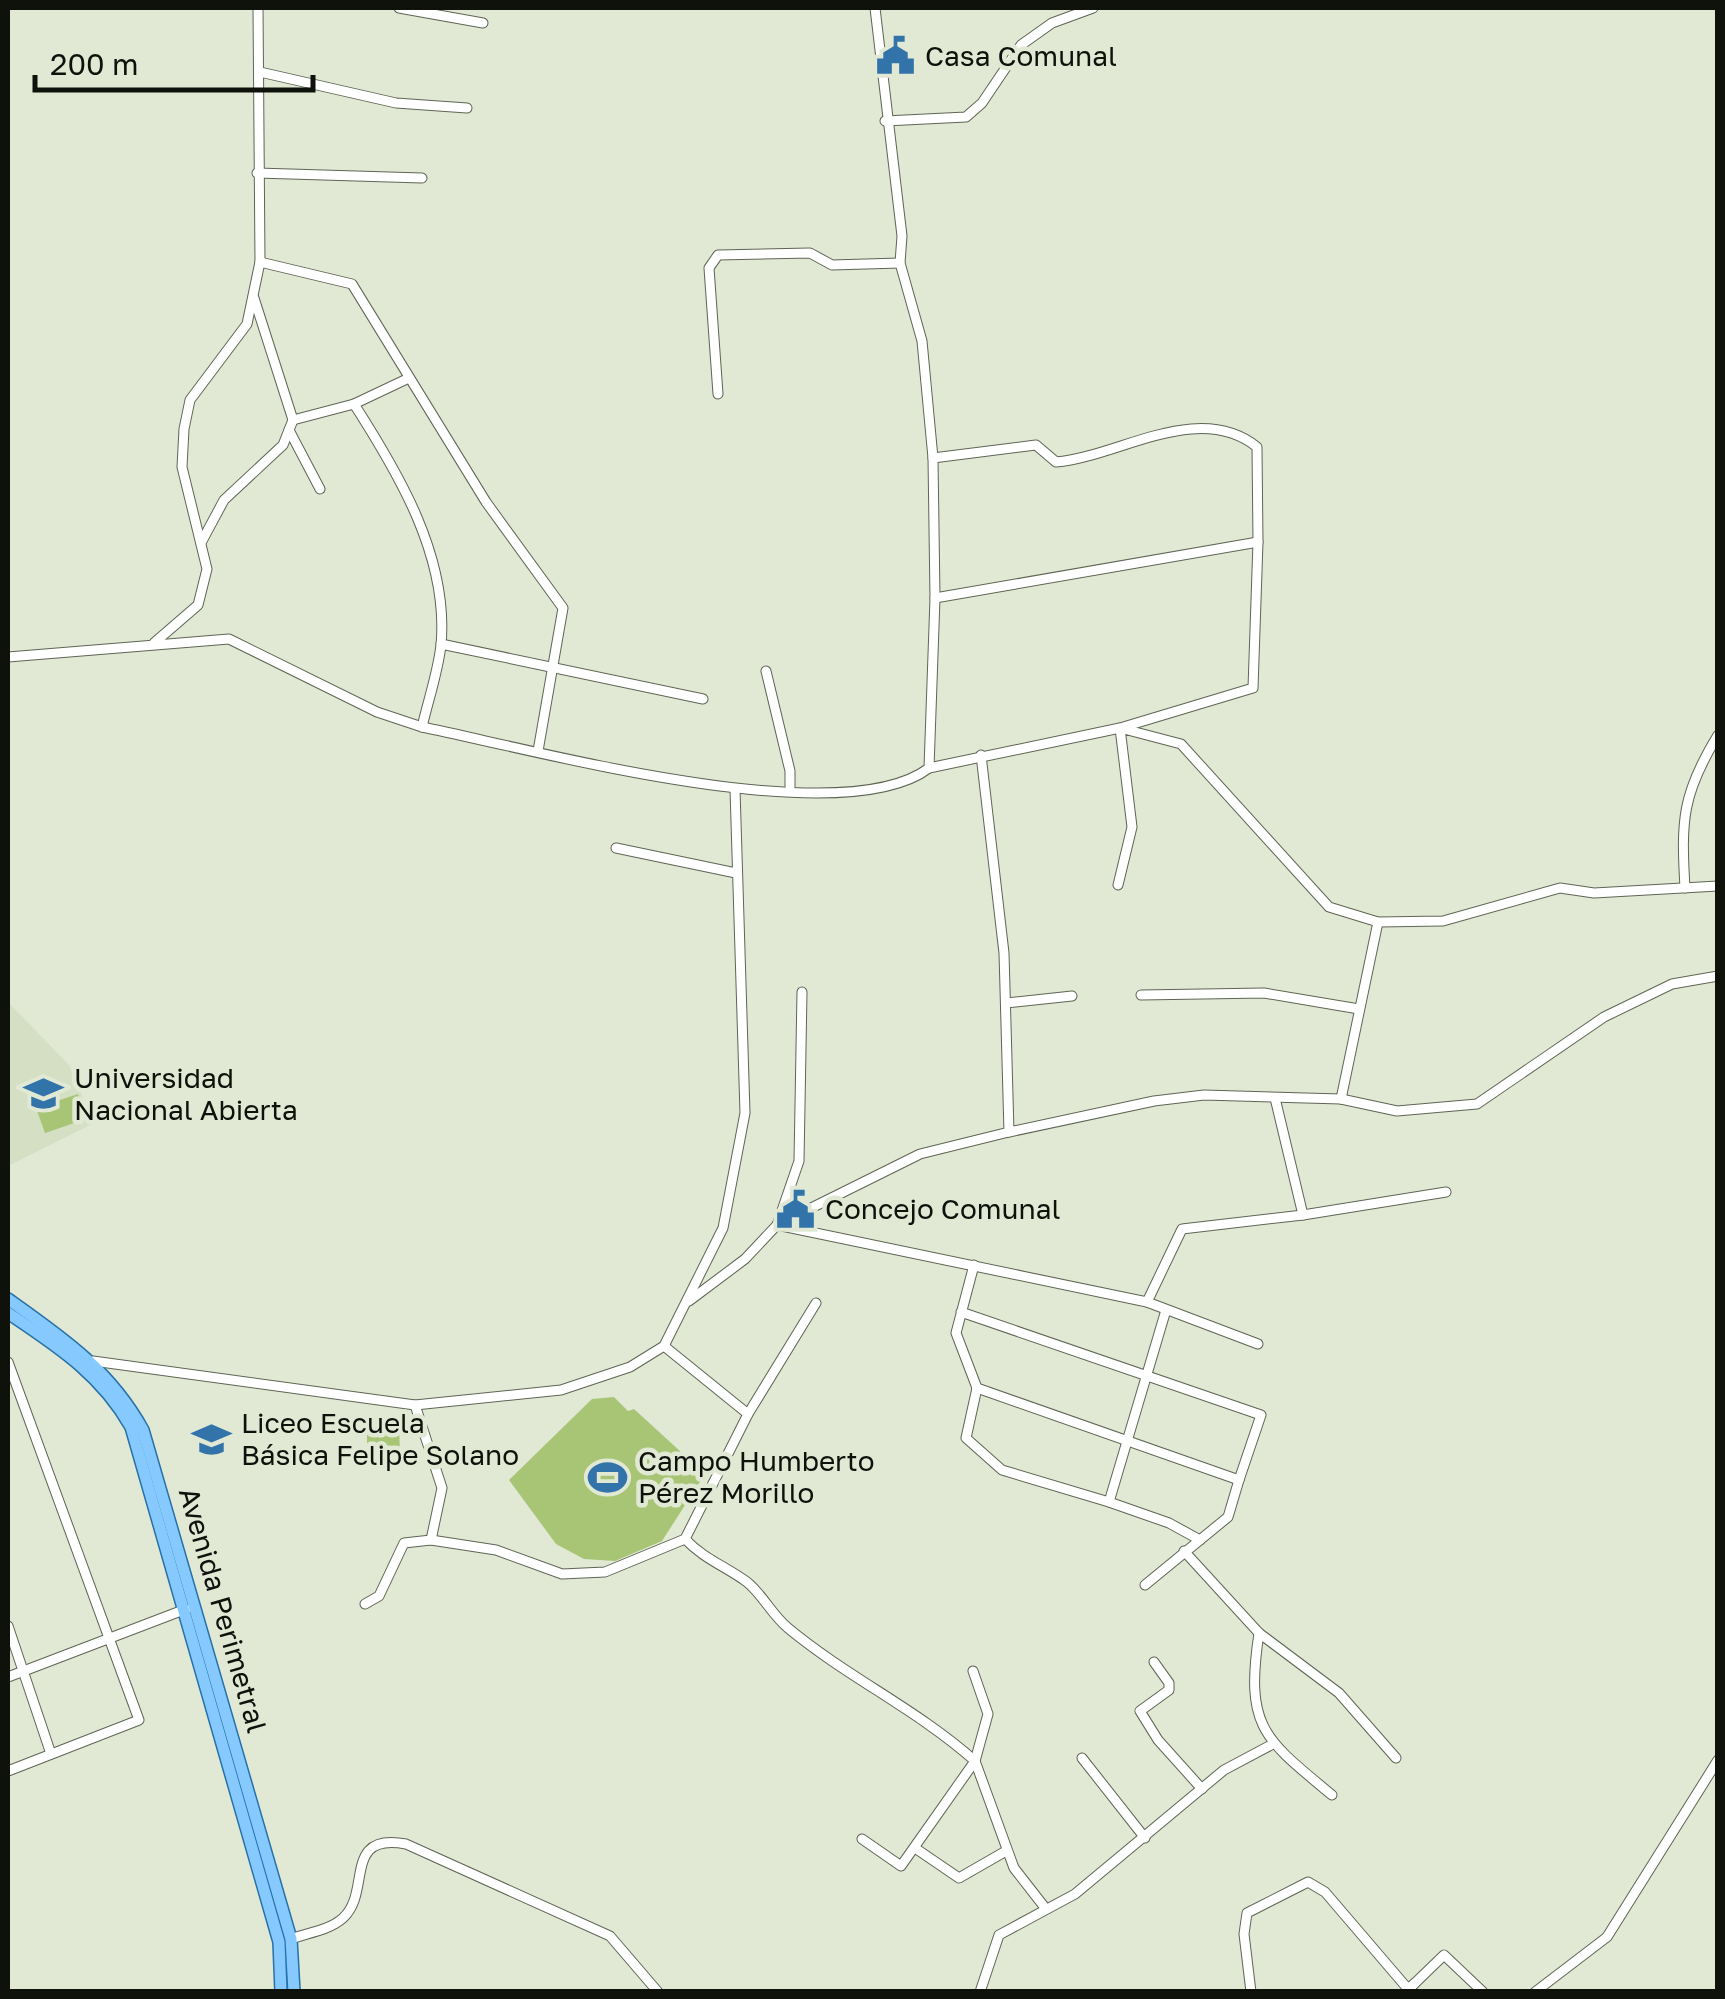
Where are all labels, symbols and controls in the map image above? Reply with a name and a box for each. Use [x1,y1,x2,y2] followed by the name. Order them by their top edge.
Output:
[35,30,312,92] scale bar
[874,35,916,77] public building icon: Casa Comunal
[925,39,1117,72] place label: Casa Comunal
[50,46,139,82] text: 200 m
[74,1061,298,1126] place label: Universidad Nacional Abierta
[23,1073,65,1115] school or university icon: Universidad Nacional Abierta
[774,1188,816,1230] public building icon: Concejo Comunal
[825,1192,1060,1225] place label: Concejo Comunal
[241,1406,519,1471] place label: Liceo Escuela Básica Felipe Solano
[190,1418,232,1460] school or university icon: Liceo Escuela Básica Felipe Solano
[638,1444,875,1509] place label: Campo Humberto Pérez Morillo
[587,1456,629,1498] sports icon: Campo Humberto Pérez Morillo
[173,1483,274,1736] street label: Avenida Perimetral

